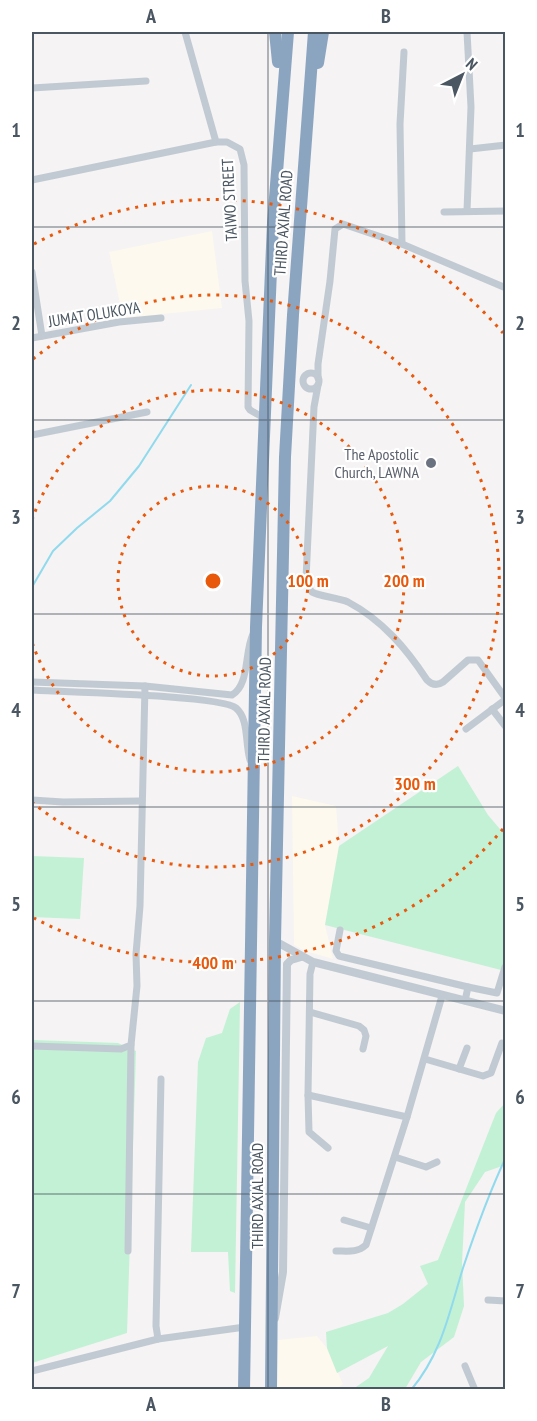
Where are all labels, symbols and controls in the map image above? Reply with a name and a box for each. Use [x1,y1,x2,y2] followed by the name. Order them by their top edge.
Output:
[145,3,157,29] text: A
[381,3,391,29] text: B
[432,45,492,105] north arrow
[462,54,482,74] text: N
[11,117,21,143] text: 1
[515,117,525,143] text: 1
[217,158,241,242] street label: TAIWO STREET
[269,169,297,277] street label: THIRD AXIAL ROAD
[46,297,142,331] street label: JUMAT OLUKOYA
[11,310,21,336] text: 2
[515,310,525,336] text: 2
[334,444,419,482] place label: The Apostolic Church, LAWNA
[424,456,438,470] marker: The Apostolic Church, LAWNA
[11,504,21,530] text: 3
[515,504,525,530] text: 3
[287,569,329,592] text: 100 m
[383,569,425,592] text: 200 m
[203,571,223,591] centre of rings
[253,657,275,763] street label: THIRD AXIAL ROAD
[11,697,21,723] text: 4
[515,697,525,723] text: 4
[394,772,436,795] text: 300 m
[11,891,21,917] text: 5
[515,891,525,917] text: 5
[192,951,234,974] text: 400 m
[11,1084,21,1110] text: 6
[515,1084,525,1110] text: 6
[247,1143,267,1249] street label: THIRD AXIAL ROAD
[11,1278,21,1304] text: 7
[515,1278,525,1304] text: 7
[145,1391,157,1417] text: A
[381,1391,391,1417] text: B

